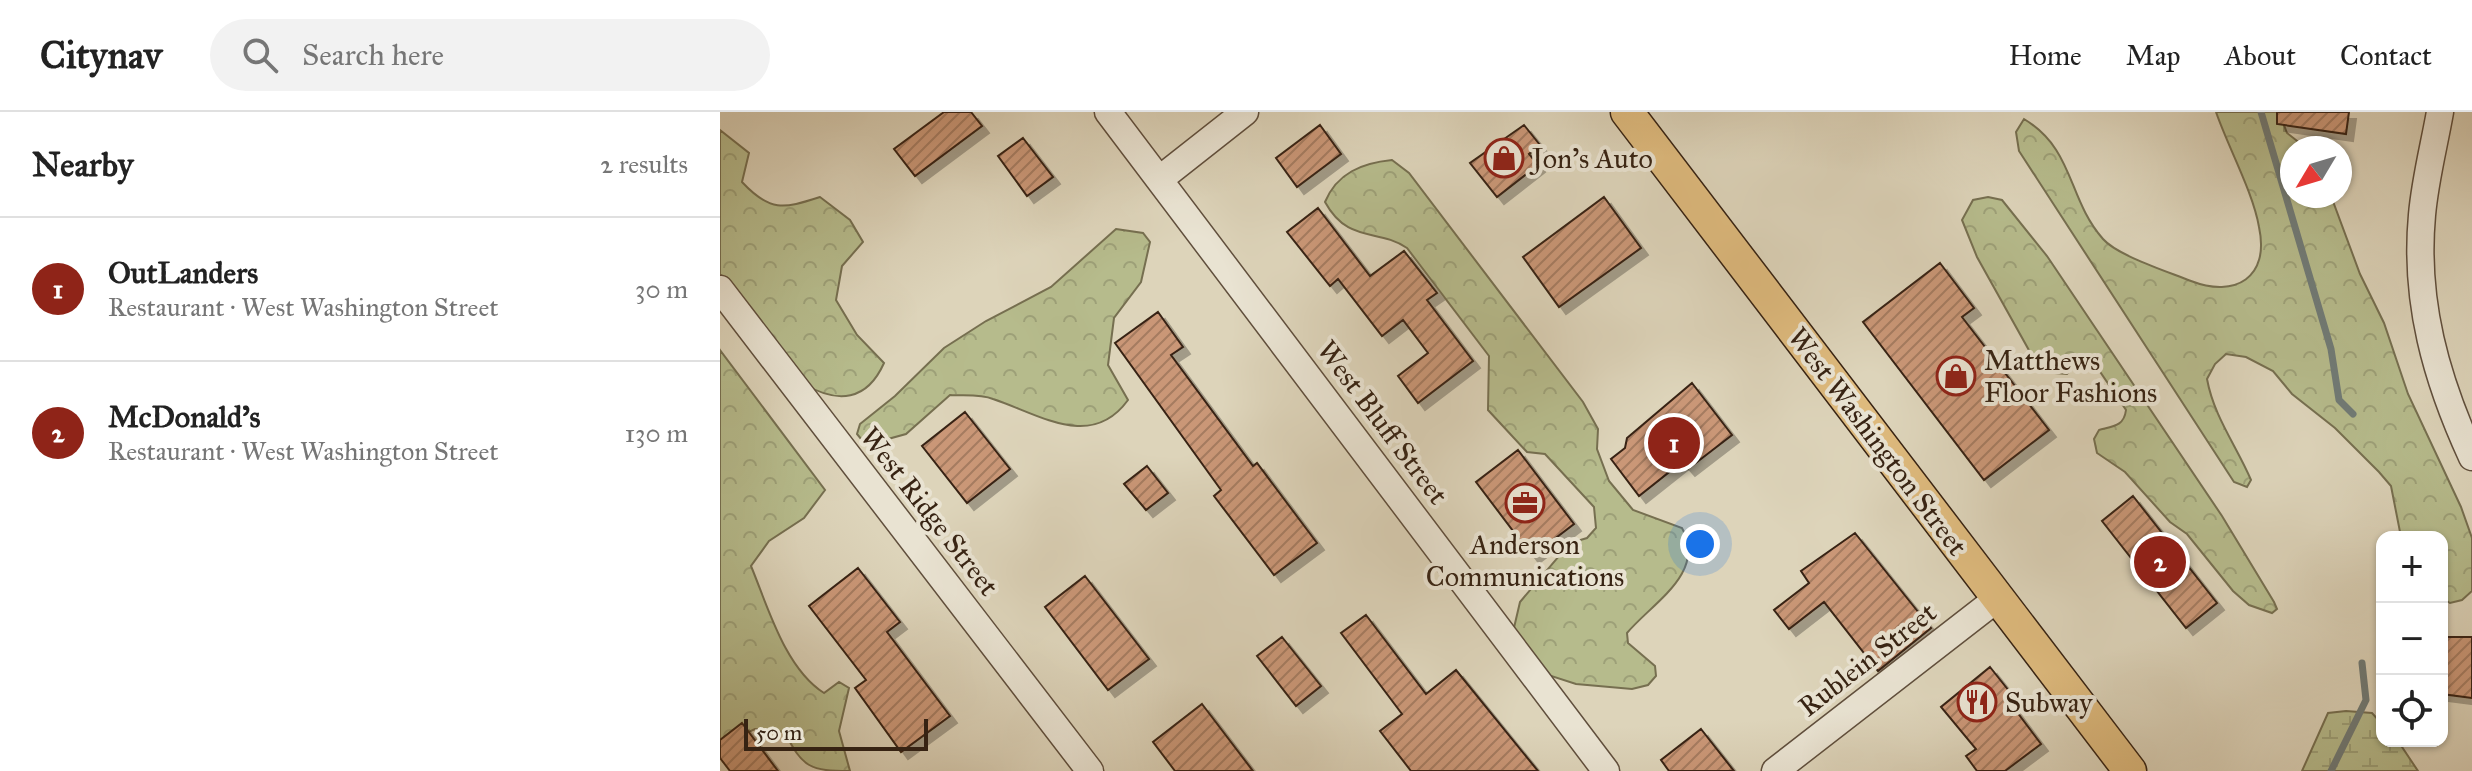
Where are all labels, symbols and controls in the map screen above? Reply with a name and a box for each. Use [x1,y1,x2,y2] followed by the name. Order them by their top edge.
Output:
[210,19,770,91] search box
[40,32,162,78] text: Citynav
[238,33,282,77] icon: search
[302,37,444,73] text: Search here
[2009,38,2082,73] text: Home
[2126,38,2180,73] text: Map
[2224,38,2296,73] text: About
[2340,38,2432,73] text: Contact
[2280,136,2352,208] north arrow
[1483,137,1525,179] shop icon: Jon's Auto
[1529,141,1653,176] place label: Jon's Auto
[32,144,134,185] text: Nearby
[600,148,688,180] text: 2 results
[108,255,258,291] text: OutLanders
[53,273,63,305] text: 1
[635,273,688,305] text: 30 m
[108,291,498,323] text: Restaurant · West Washington Street
[1780,320,1975,563] street label: West Washington Street
[1310,333,1456,511] street label: West Bluff Street
[1984,343,2157,410] place label: Matthews Floor Fashions
[1935,355,1977,397] shop icon: Matthews Floor Fashions
[108,399,260,435] text: McDonald's
[1648,413,1700,473] pin: 1
[52,417,64,449] text: 2
[625,417,688,449] text: 130 m
[853,420,1007,603] street label: West Ridge Street
[108,435,498,467] text: Restaurant · West Washington Street
[1504,482,1546,524] office icon: Anderson Communications
[1680,524,1720,564] your location
[1426,527,1624,594] place label: Anderson Communications
[2376,531,2448,747] map controls
[2376,531,2448,603] button: +
[2134,532,2186,592] pin: 2
[1791,595,1943,724] street label: Rublein Street
[2376,603,2448,675] button: −
[2376,675,2448,747] button: locate
[1956,681,1998,723] restaurant icon: Subway
[2005,685,2093,720] place label: Subway
[744,715,928,751] scale bar
[756,719,802,746] text: 50 m

